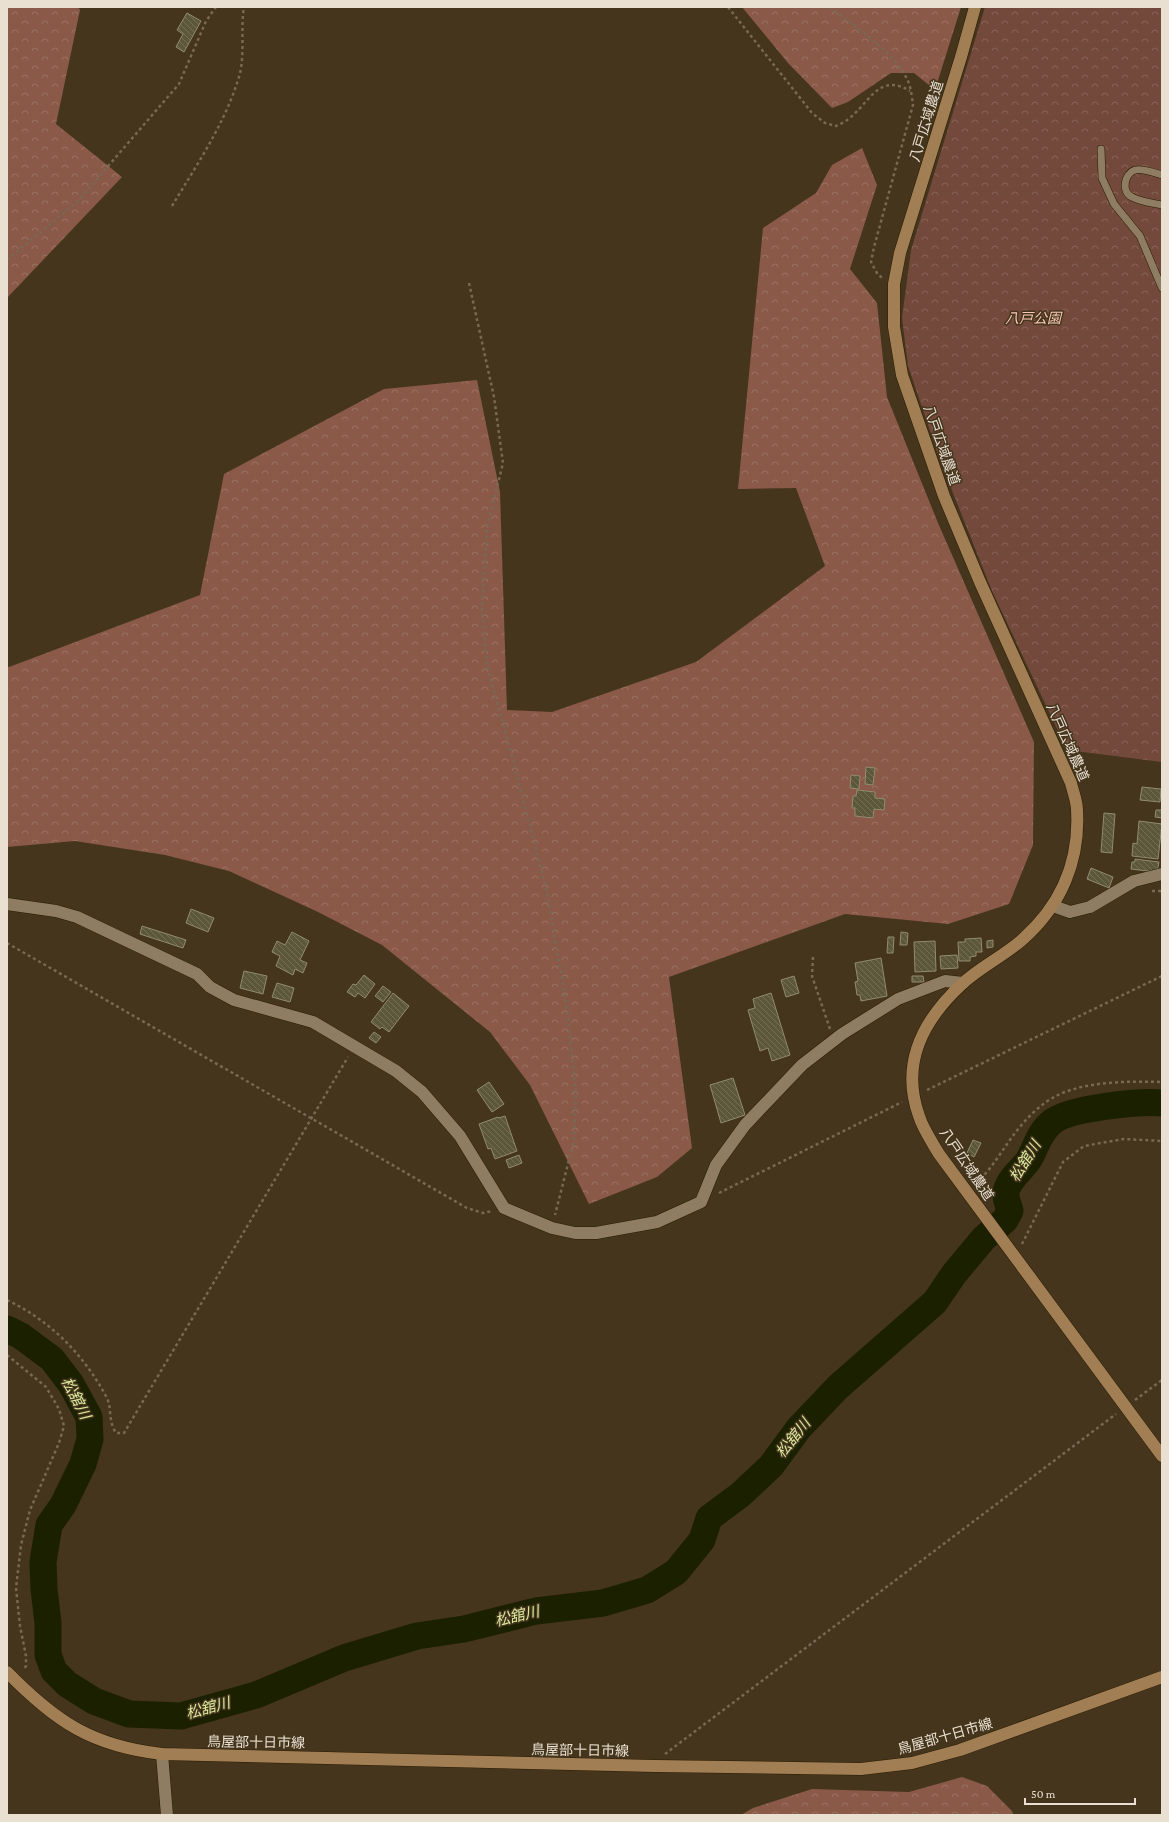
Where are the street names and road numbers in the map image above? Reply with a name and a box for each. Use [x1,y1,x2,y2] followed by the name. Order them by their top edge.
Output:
[906,78,946,164] street label: 八戸広域農道
[921,403,963,487] street label: 八戸広域農道
[1044,700,1092,784] street label: 八戸広域農道
[937,1125,997,1203] street label: 八戸広域農道
[896,1715,994,1757] street label: 鳥屋部十日市線
[207,1733,305,1751] street label: 鳥屋部十日市線
[531,1741,629,1759] street label: 鳥屋部十日市線

